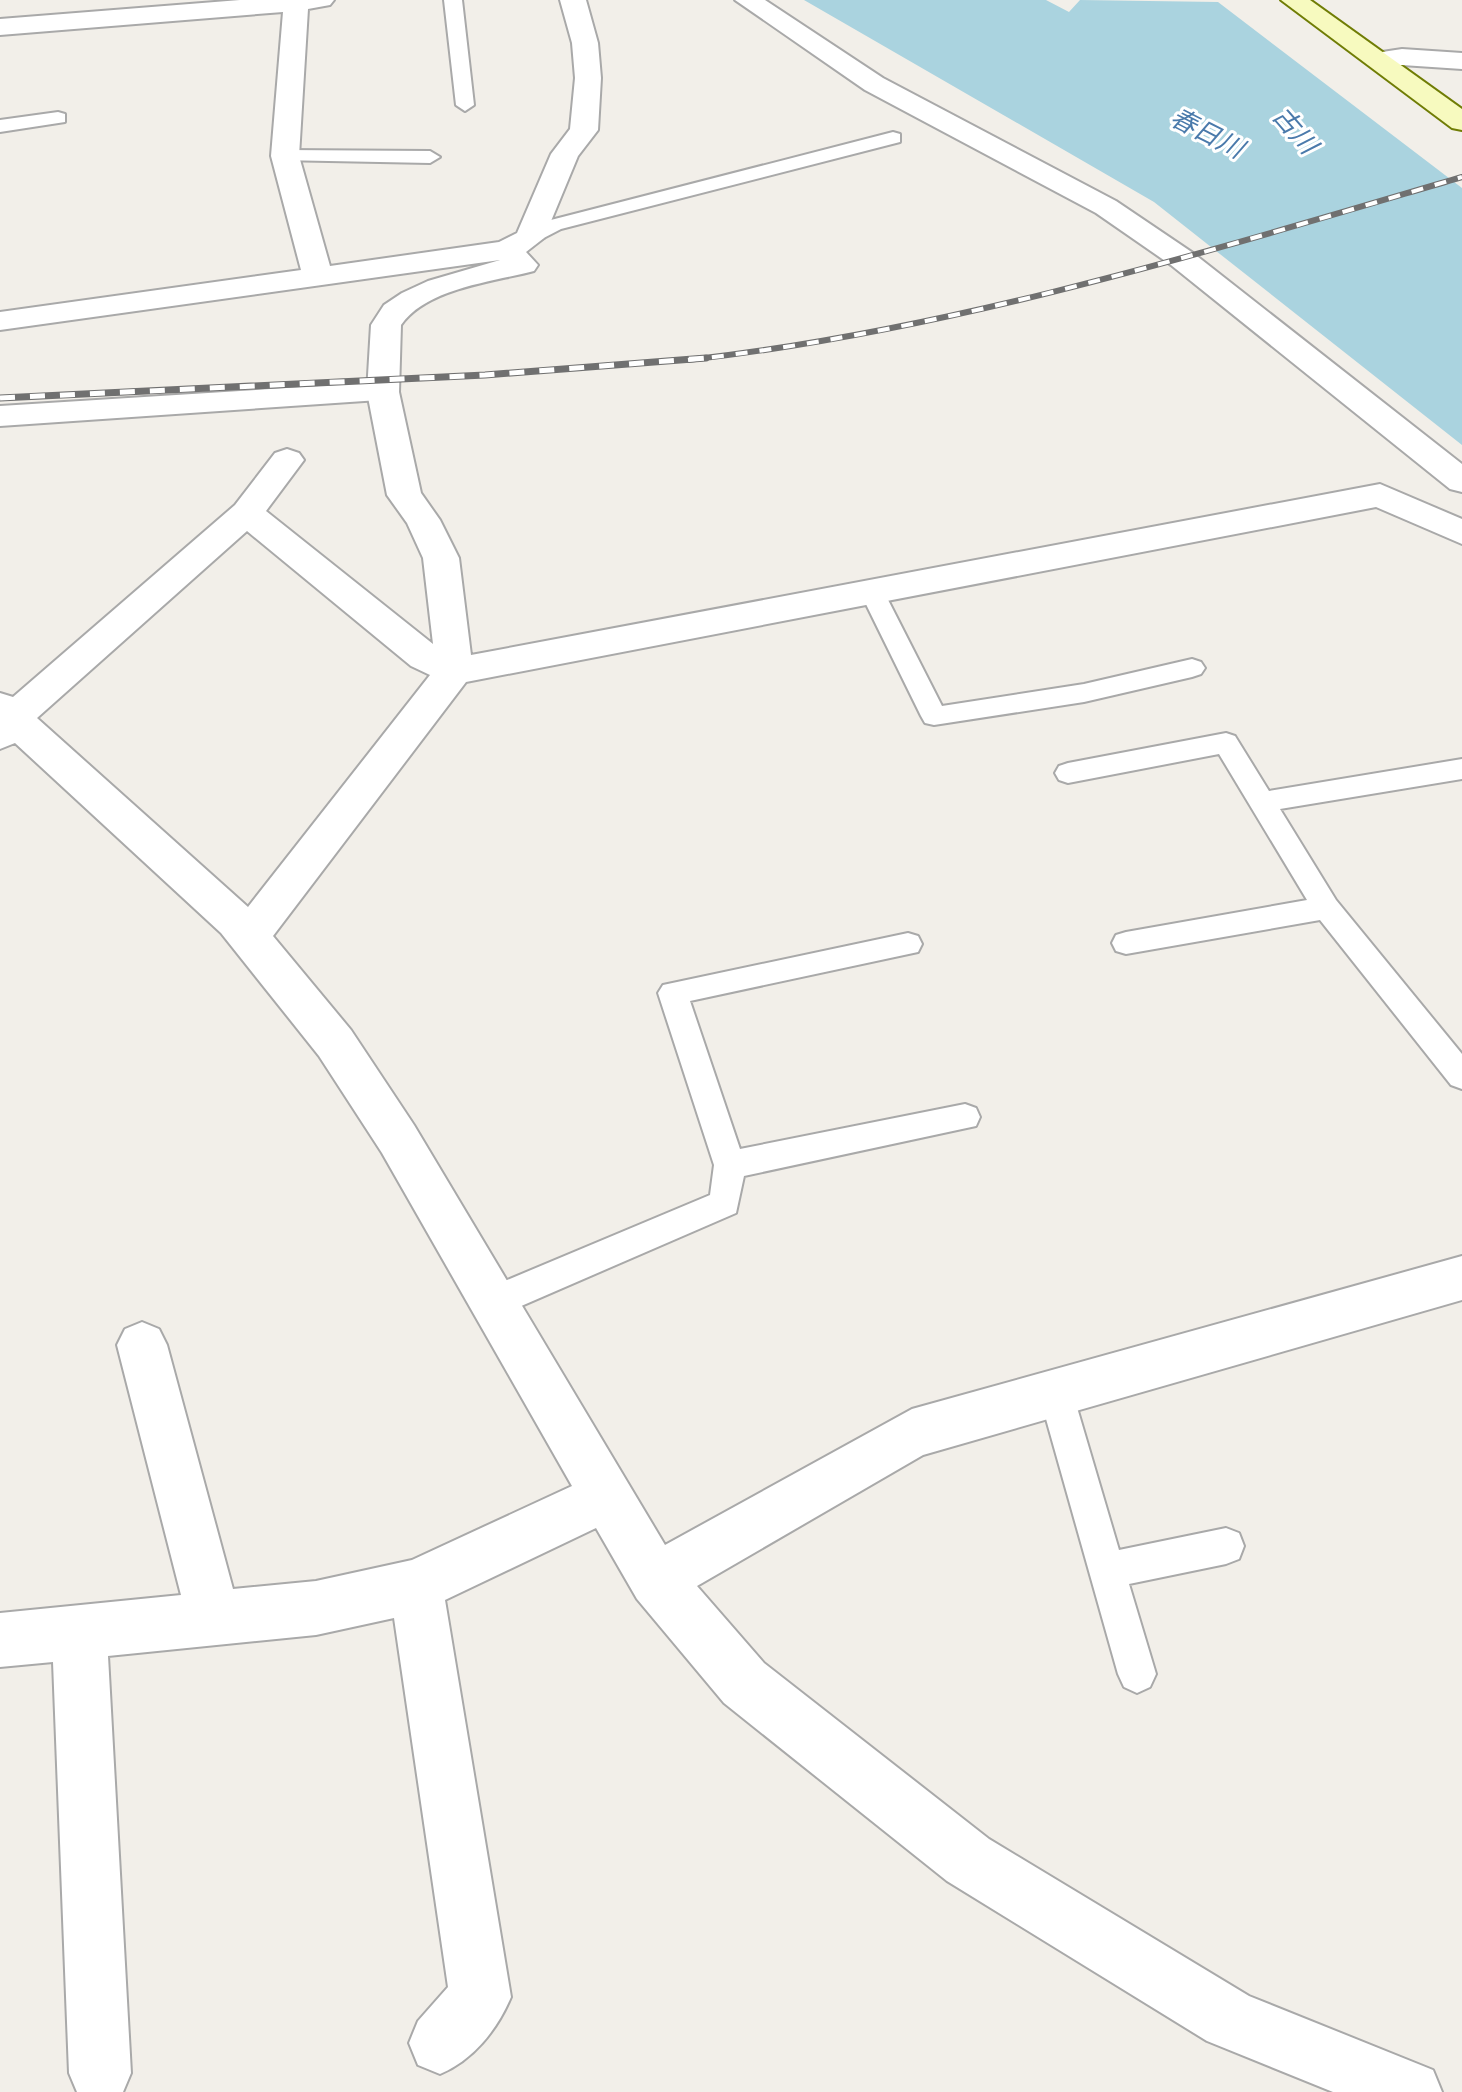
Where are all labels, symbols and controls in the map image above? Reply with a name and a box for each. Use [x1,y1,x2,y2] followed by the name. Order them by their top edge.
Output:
[1266,100,1326,162] water label: 古川
[1165,101,1252,166] water label: 春日川

